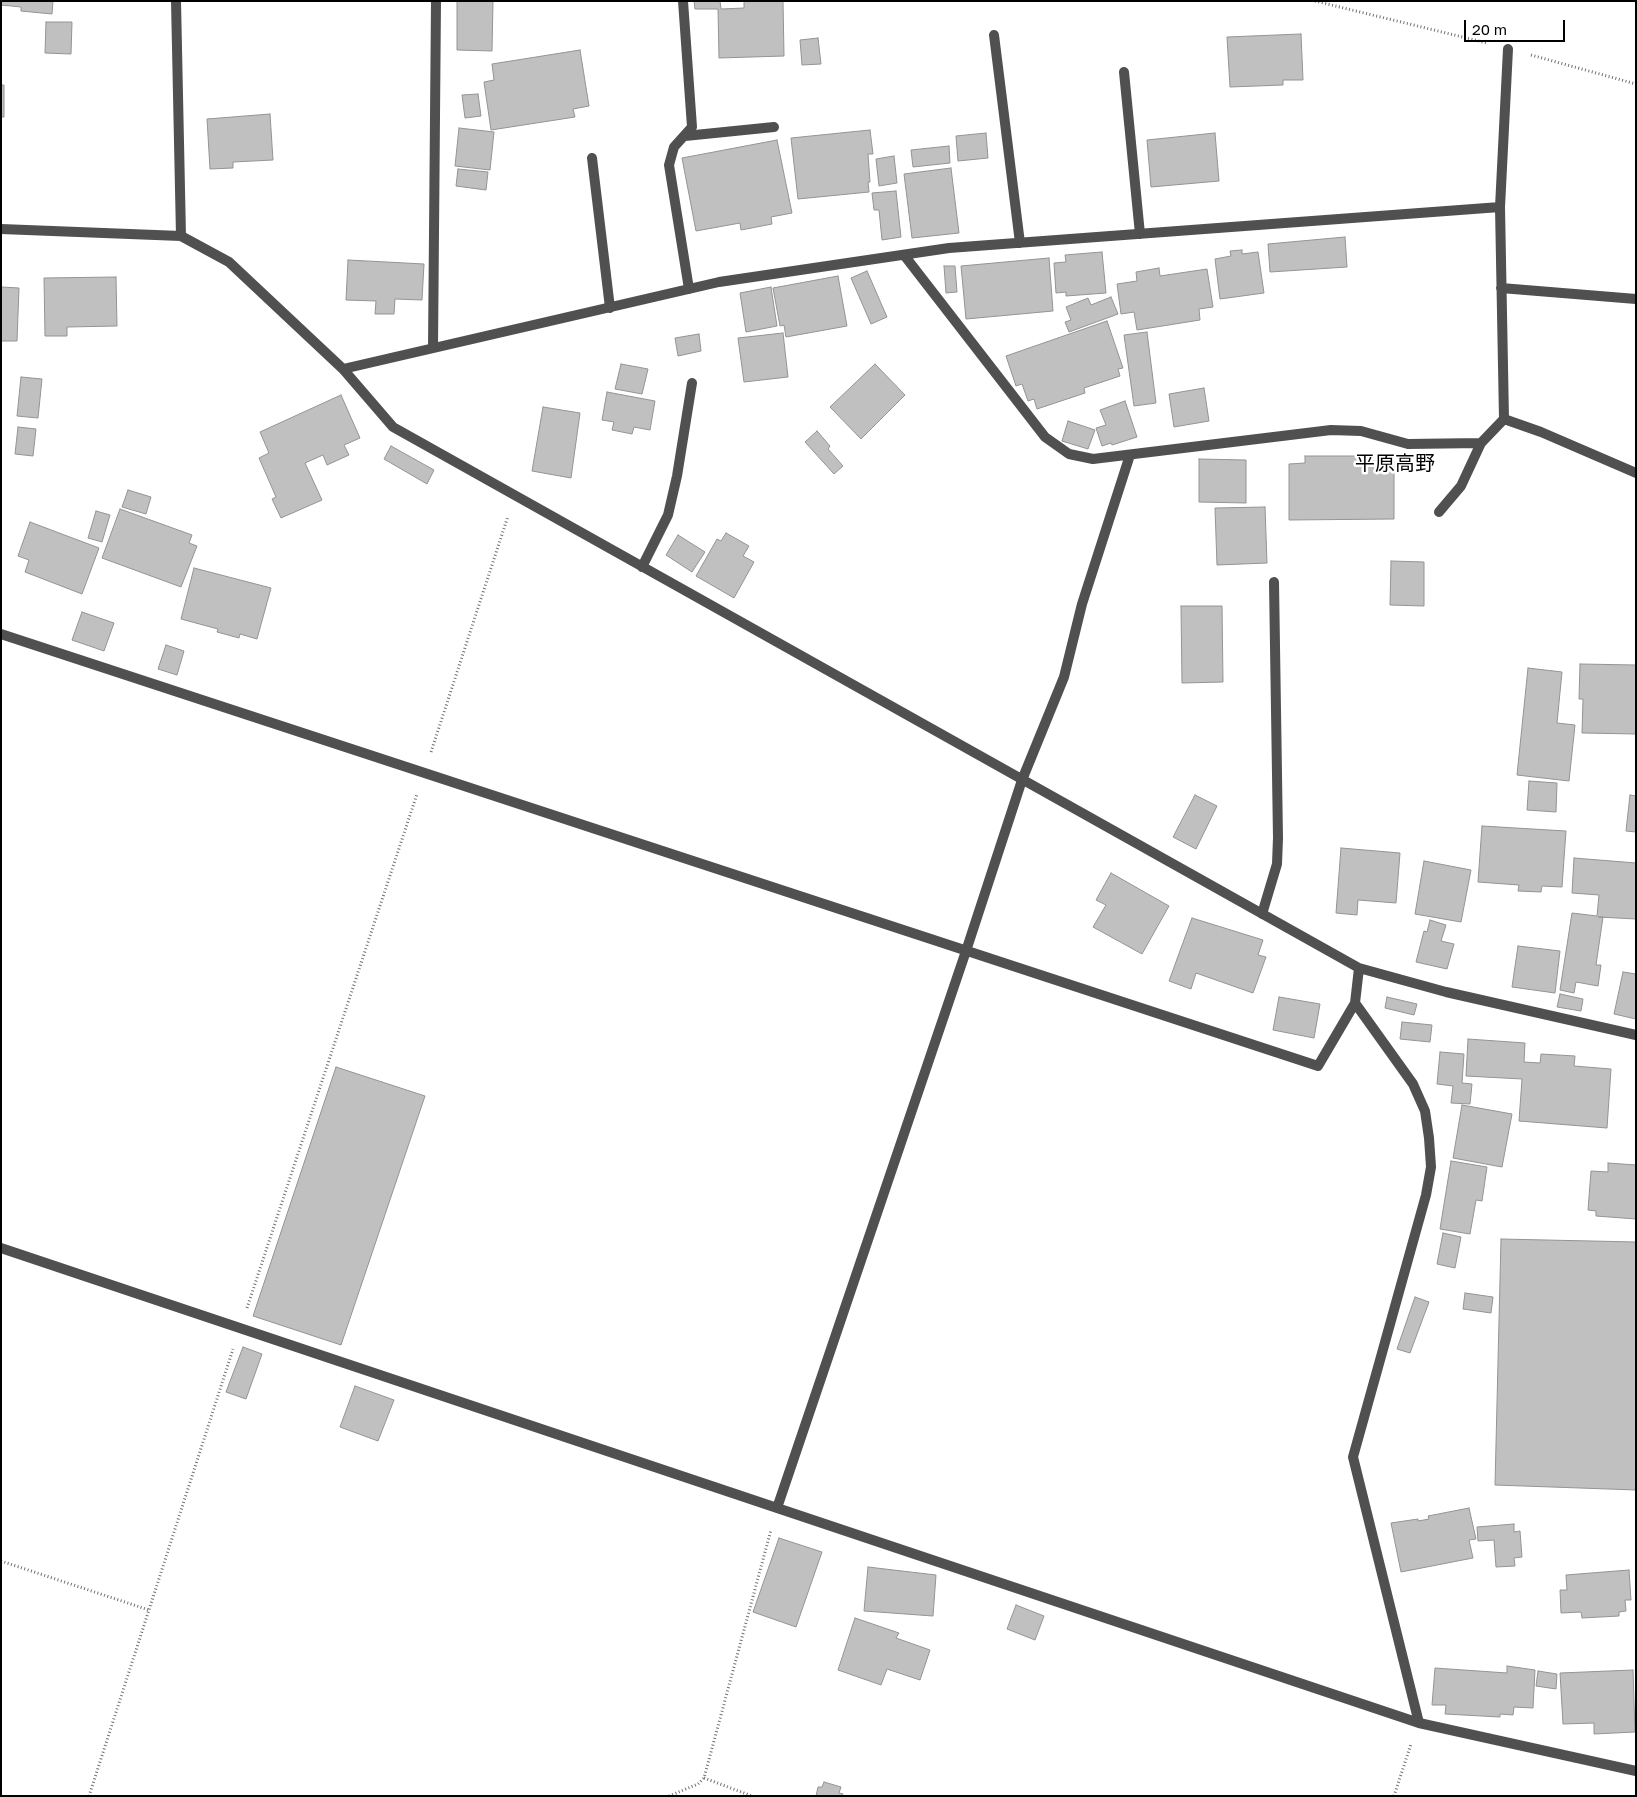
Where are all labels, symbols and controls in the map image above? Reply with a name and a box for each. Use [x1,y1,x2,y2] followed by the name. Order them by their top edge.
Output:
[1467,10,1568,42] scale bar
[1472,20,1507,38] text: 20 m
[1355,452,1435,476] district label: 平原高野

